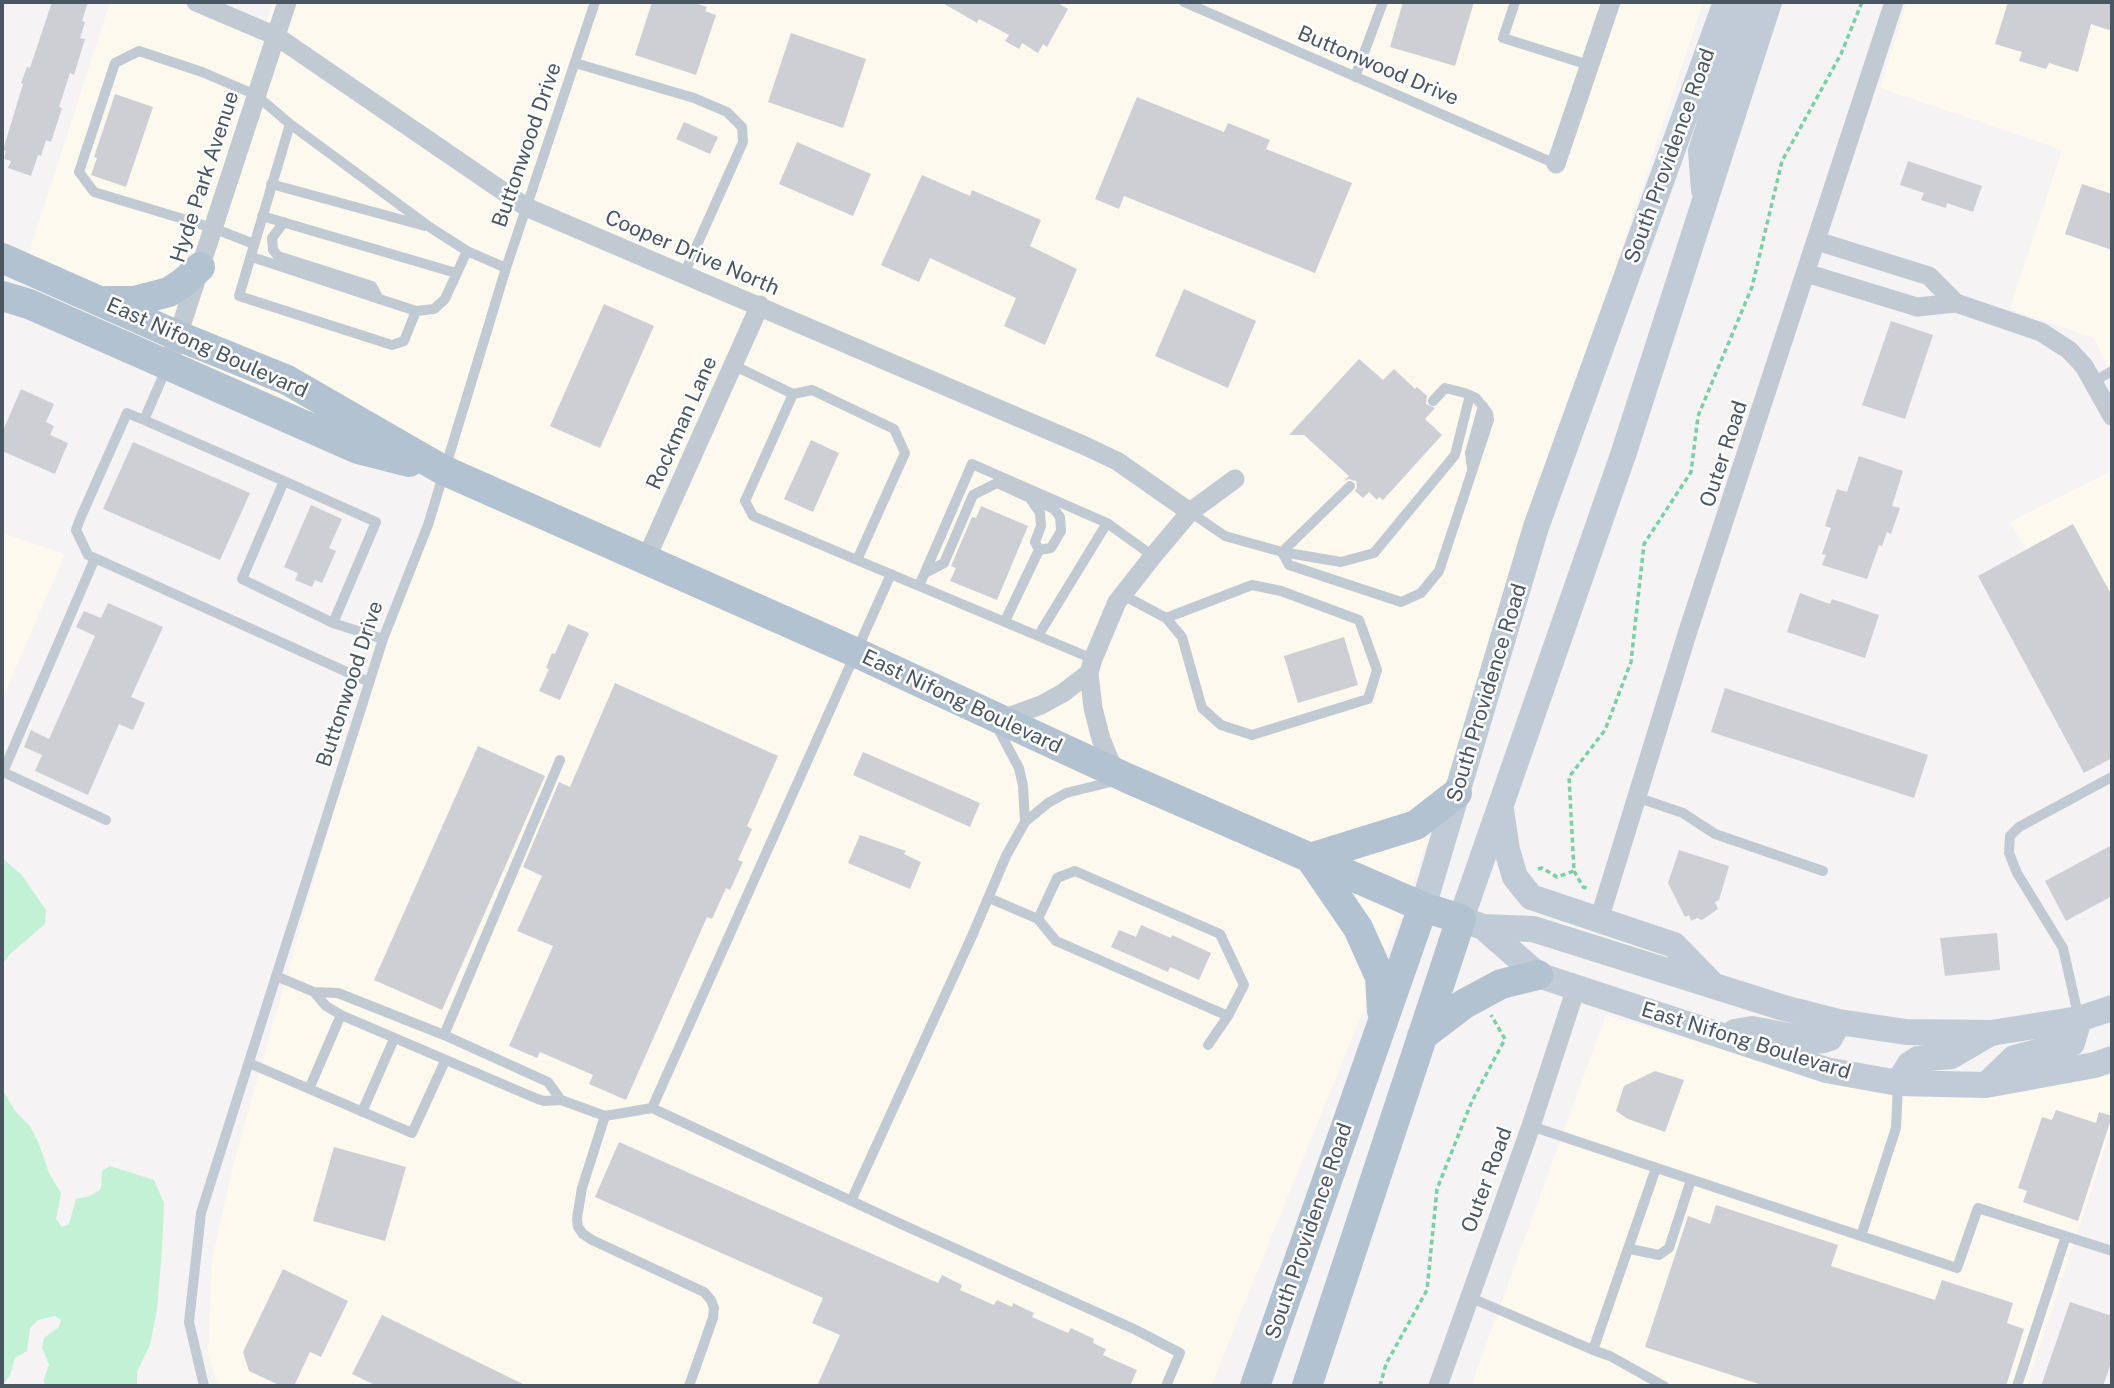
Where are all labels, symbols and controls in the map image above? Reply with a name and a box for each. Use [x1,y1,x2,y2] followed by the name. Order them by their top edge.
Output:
[1294,21,1462,111] street label: Buttonwood Drive
[1619,45,1721,267] street label: South Providence Road
[487,59,567,231] street label: Buttonwood Drive
[165,88,245,266] street label: Hyde Park Avenue
[601,205,783,301] street label: Cooper Drive North
[102,292,312,404] street label: East Nifong Boulevard
[641,352,723,494] street label: Rockman Lane
[1695,398,1753,510] street label: Outer Road
[1442,581,1532,805] street label: South Providence Road
[311,598,389,770] street label: Buttonwood Drive
[858,645,1066,759] street label: East Nifong Boulevard
[1638,997,1854,1085] street label: East Nifong Boulevard
[1260,1120,1358,1342] street label: South Providence Road
[1456,1124,1518,1236] street label: Outer Road

